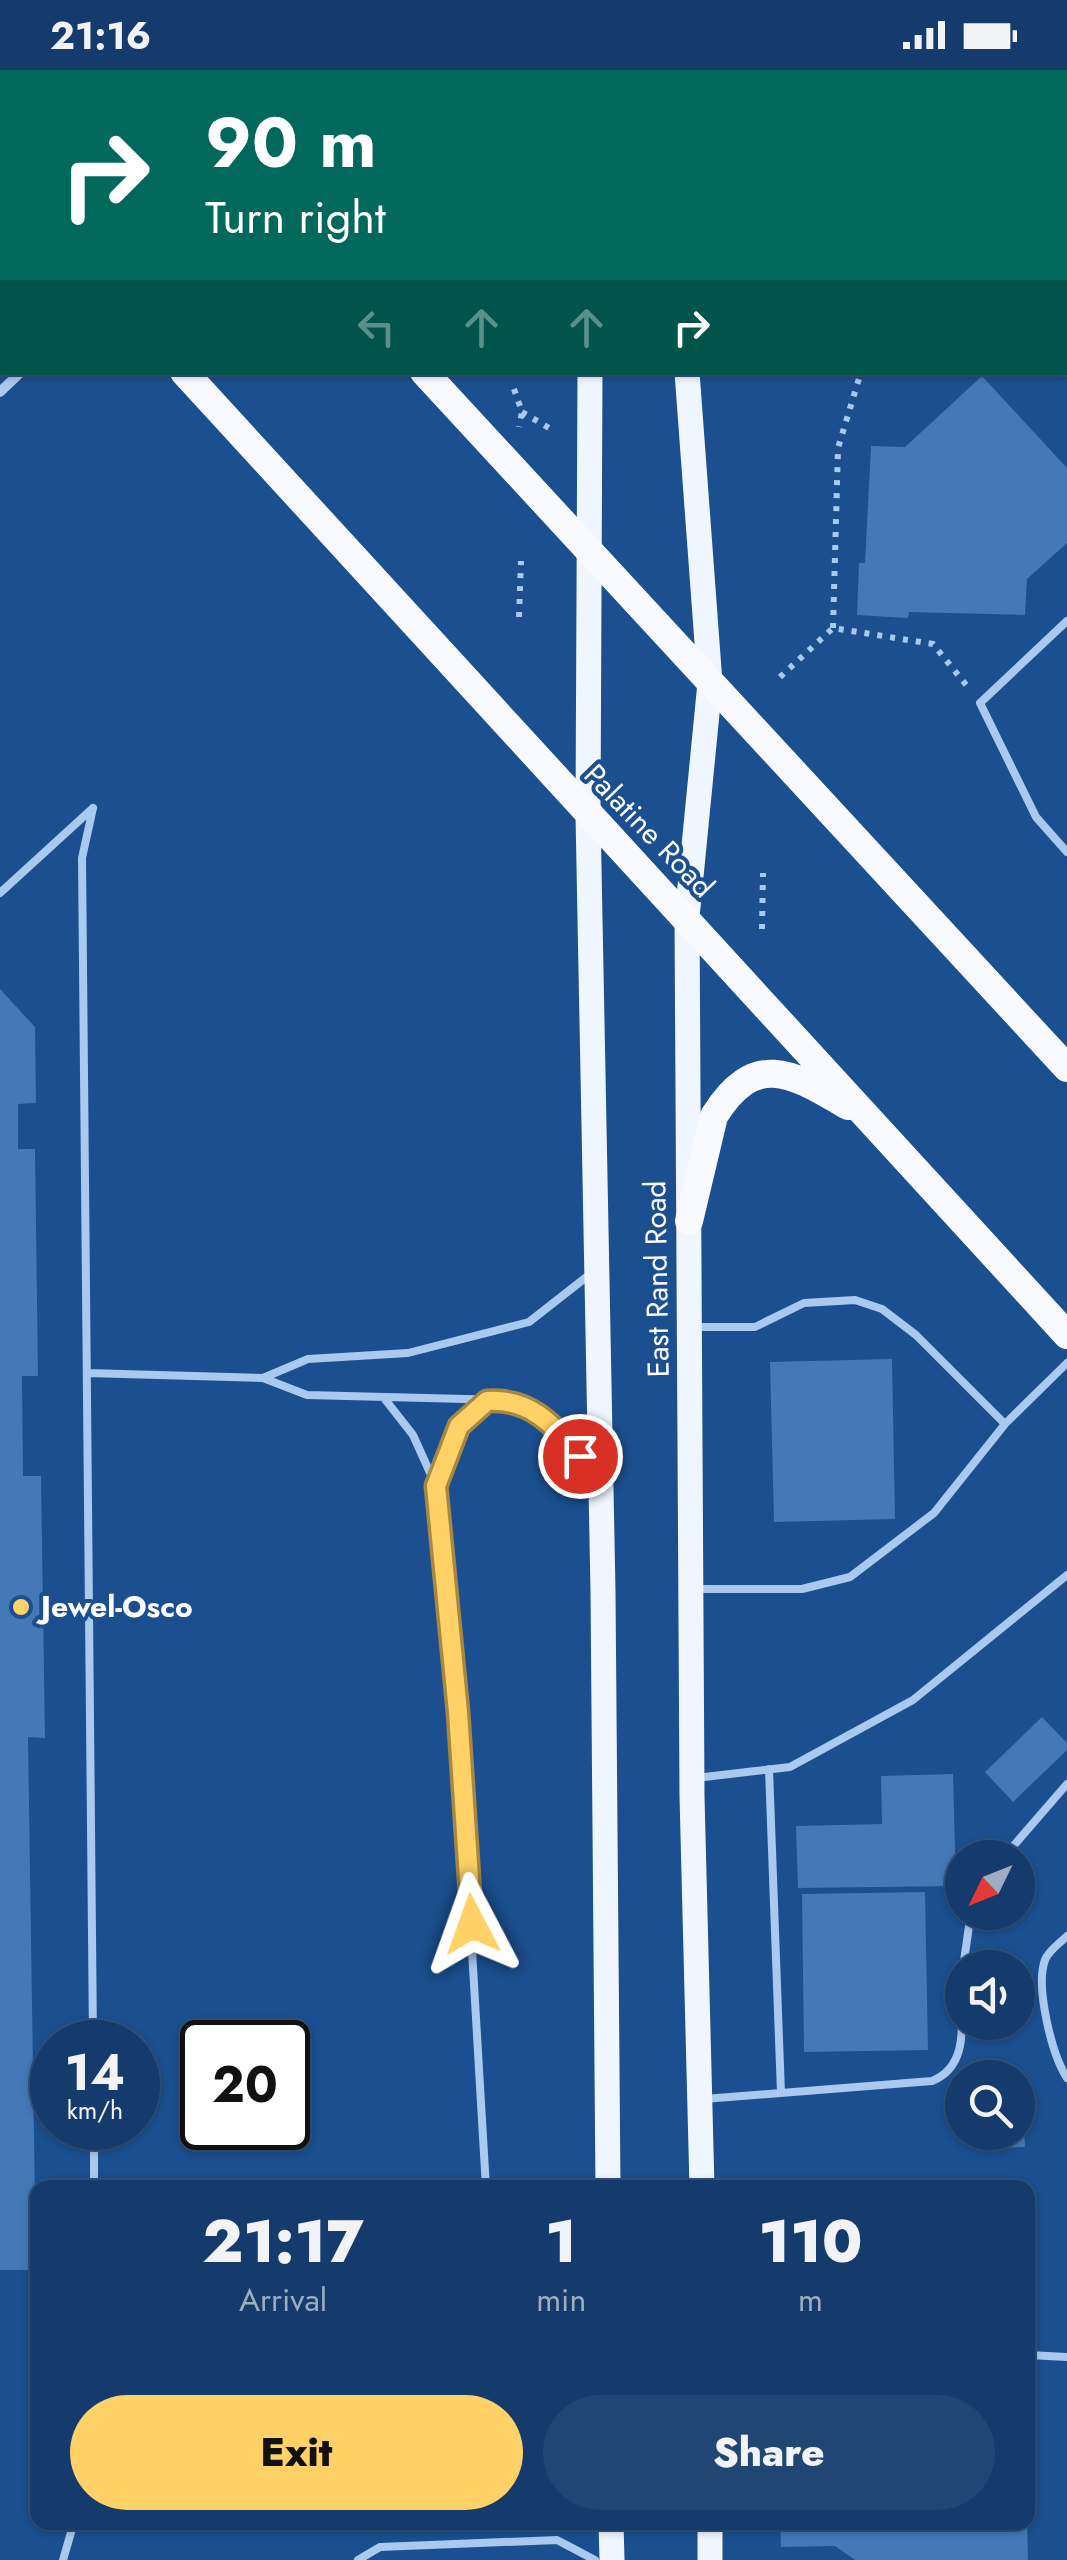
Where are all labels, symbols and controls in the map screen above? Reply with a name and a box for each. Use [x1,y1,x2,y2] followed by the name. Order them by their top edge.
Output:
[50,8,151,63] text: 21:16
[205,92,377,193] text: 90 m
[40,110,170,240] icon: right
[205,185,386,250] text: Turn right
[349,300,404,355] icon: left
[454,300,509,355] icon: ahead
[559,300,614,355] icon: ahead
[664,300,719,355] icon: right
[574,754,724,907] street label: Palatine Road
[633,1180,680,1378] street label: East Rand Road
[538,1414,623,1499] pin
[553,1429,608,1484] icon: arrive
[36,1585,193,1628] place label: Jewel-Osco
[10,1596,32,1618] marker: Jewel-Osco
[945,1840,1035,1930] north arrow
[945,1840,1035,2150] map controls
[420,1872,524,1976] position arrow
[945,1950,1035,2040] button: sound
[180,2020,310,2150] speed limit sign: 20
[65,2036,125,2109] text: 14
[945,2060,1035,2150] button: search
[67,2092,123,2128] text: km/h
[202,2198,364,2285] text: 21:17
[545,2198,577,2285] text: 1
[759,2198,863,2285] text: 110
[239,2277,327,2323] text: Arrival
[536,2277,586,2323] text: min
[798,2277,823,2323] text: m
[70,2395,523,2510] button: Exit
[543,2395,995,2510] button: Share

